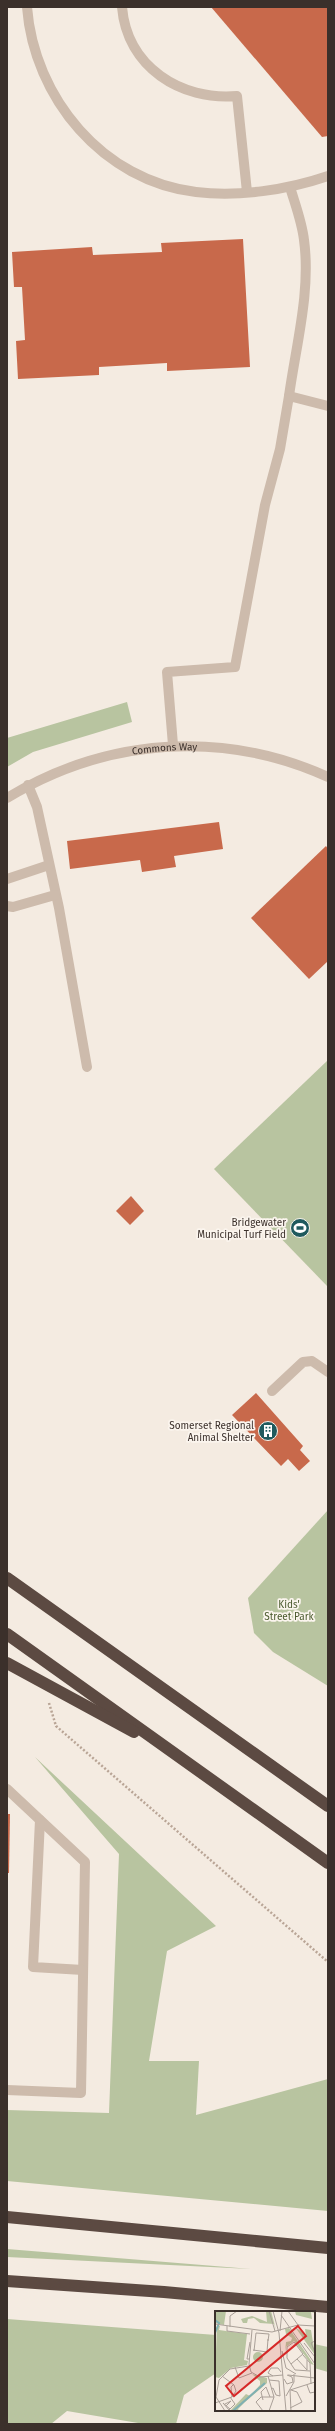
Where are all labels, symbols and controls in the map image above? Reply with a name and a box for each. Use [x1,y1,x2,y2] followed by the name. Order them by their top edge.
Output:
[131,741,197,758] street label: Commons Way
[197,1217,286,1241] place label: Bridgewater Municipal Turf Field
[289,1217,311,1239] sports icon: Bridgewater Municipal Turf Field
[169,1420,254,1444] place label: Somerset Regional Animal Shelter
[257,1420,279,1442] building icon: Somerset Regional Animal Shelter
[264,1599,315,1623] park label: Kids' Street Park
[215,2311,315,2411] inset map

